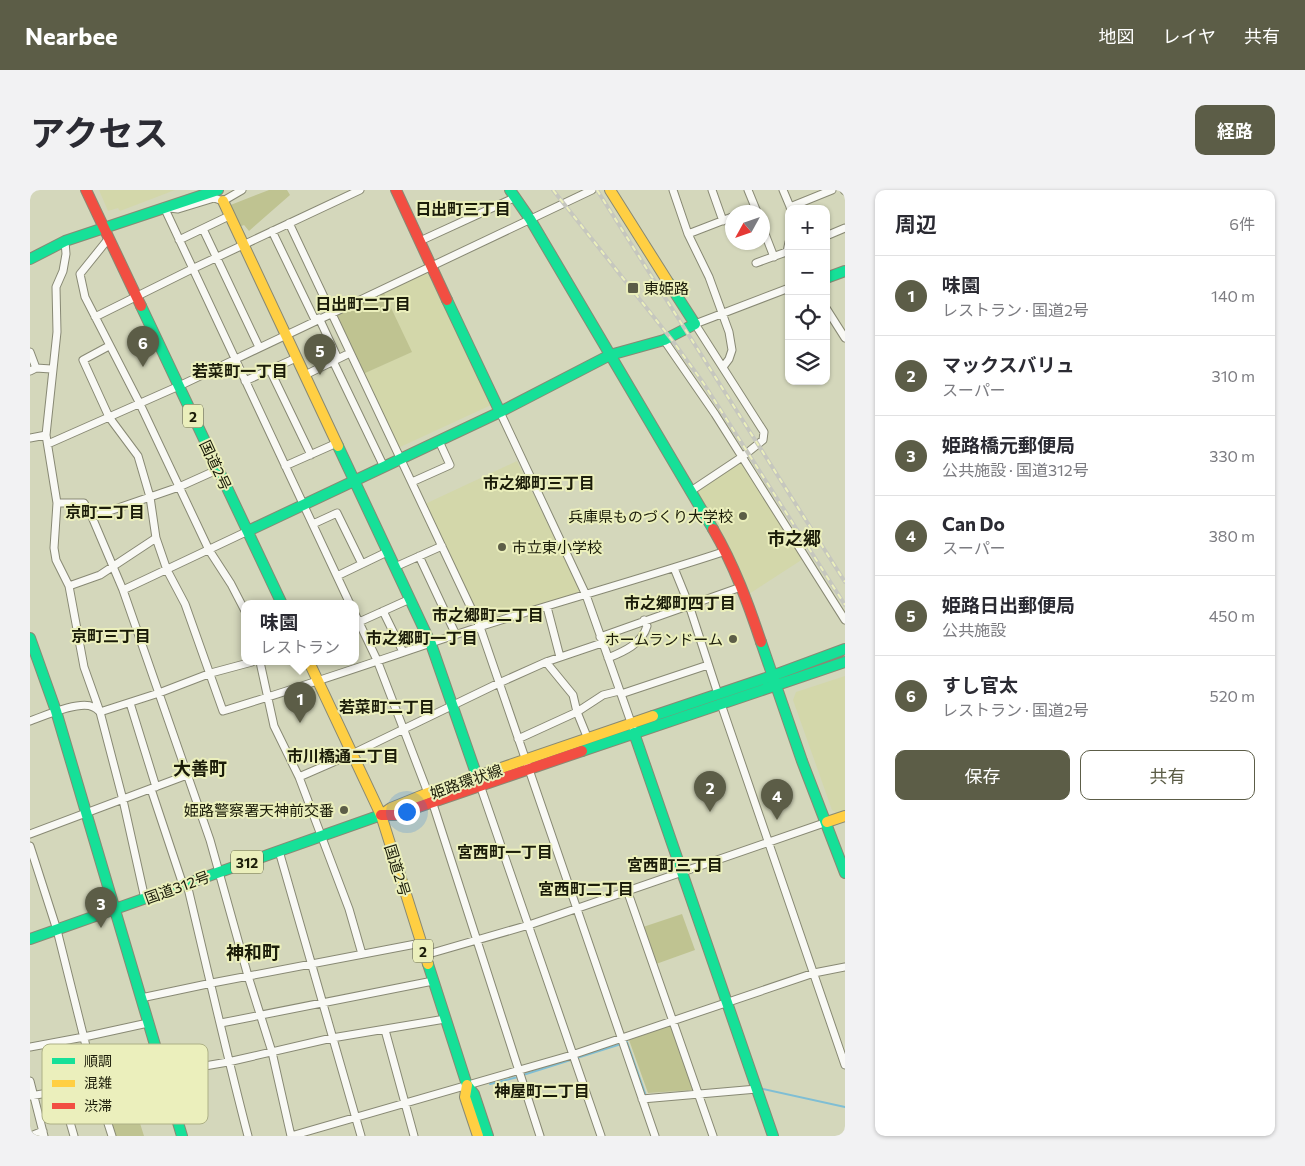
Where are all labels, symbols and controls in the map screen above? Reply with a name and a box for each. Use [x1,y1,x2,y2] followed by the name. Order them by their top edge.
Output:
[25,21,118,50] text: Nearbee
[1099,25,1135,47] text: 地図
[1163,25,1216,47] text: レイヤ
[1244,25,1280,47] text: 共有
[1195,105,1275,155] button: 経路
[30,110,168,153] text: アクセス
[415,199,511,218] district label: 日出町三丁目
[725,205,770,250] north arrow
[785,205,830,385] map controls
[785,205,830,250] button: +
[895,211,937,236] text: 周辺
[1229,214,1255,233] text: 6件
[785,250,830,295] button: −
[942,273,980,296] text: 味園
[644,279,689,297] place label: 東姫路
[626,281,640,295] marker: 東姫路
[907,286,915,305] text: 1
[1211,286,1255,305] text: 140 m
[315,294,411,313] district label: 日出町二丁目
[785,295,830,340] button: locate
[942,300,1089,319] text: レストラン · 国道2号
[127,326,159,367] pin: 6
[304,334,336,375] pin: 5
[785,340,830,385] button: layers
[942,353,1074,376] text: マックスバリュ
[192,361,288,380] district label: 若菜町一丁目
[906,366,916,385] text: 2
[1212,366,1255,385] text: 310 m
[942,380,1006,399] text: スーパー
[183,405,203,428] road number: 2
[942,433,1075,456] text: 姫路橋元郵便局
[197,437,235,493] street label: 国道2号
[906,446,916,465] text: 3
[1209,446,1255,465] text: 330 m
[942,460,1089,479] text: 公共施設 · 国道312号
[483,473,595,492] district label: 市之郷町三丁目
[65,502,145,521] district label: 京町二丁目
[568,507,733,525] place label: 兵庫県ものづくり大学校
[737,510,749,522] marker: 兵庫県ものづくり大学校
[942,512,1005,535] text: Can Do
[906,526,916,545] text: 4
[1209,526,1255,545] text: 380 m
[767,527,821,549] district label: 市之郷
[512,538,602,556] place label: 市立東小学校
[942,538,1006,557] text: スーパー
[496,541,508,553] marker: 市立東小学校
[624,593,736,612] district label: 市之郷町四丁目
[942,593,1075,616] text: 姫路日出郵便局
[241,600,359,665] popup
[432,605,544,624] district label: 市之郷町二丁目
[906,606,916,625] text: 5
[1209,606,1255,625] text: 450 m
[260,610,298,633] text: 味園
[942,620,1006,639] text: 公共施設
[71,626,151,645] district label: 京町三丁目
[366,628,478,647] district label: 市之郷町一丁目
[605,630,723,648] place label: ホームランドーム
[727,633,739,645] marker: ホームランドーム
[260,637,340,656] text: レストラン
[942,673,1018,696] text: すし官太
[284,682,316,723] pin: 1
[906,686,916,705] text: 6
[1210,686,1255,705] text: 520 m
[339,697,435,716] district label: 若菜町二丁目
[942,700,1089,719] text: レストラン · 国道2号
[287,746,399,765] district label: 市川橋通二丁目
[895,750,1070,800] button: 保存
[1080,750,1255,800] button: 共有
[173,757,227,779] district label: 大善町
[428,760,504,802] street label: 姫路環状線
[694,771,726,812] pin: 2
[761,779,793,820] pin: 4
[394,799,420,825] your location
[184,801,334,819] place label: 姫路警察署天神前交番
[338,804,350,816] marker: 姫路警察署天神前交番
[382,842,414,898] street label: 国道2号
[457,842,553,861] district label: 宮西町一丁目
[231,850,263,874] road number: 312
[627,855,723,874] district label: 宮西町三丁目
[142,867,212,907] street label: 国道312号
[538,879,634,898] district label: 宮西町二丁目
[85,887,117,928] pin: 3
[413,939,433,962] road number: 2
[226,941,280,963] district label: 神和町
[42,1044,208,1124] legend
[84,1052,112,1069] text: 順調
[84,1074,112,1091] text: 混雑
[494,1081,590,1100] district label: 神屋町二丁目
[84,1097,112,1114] text: 渋滞

